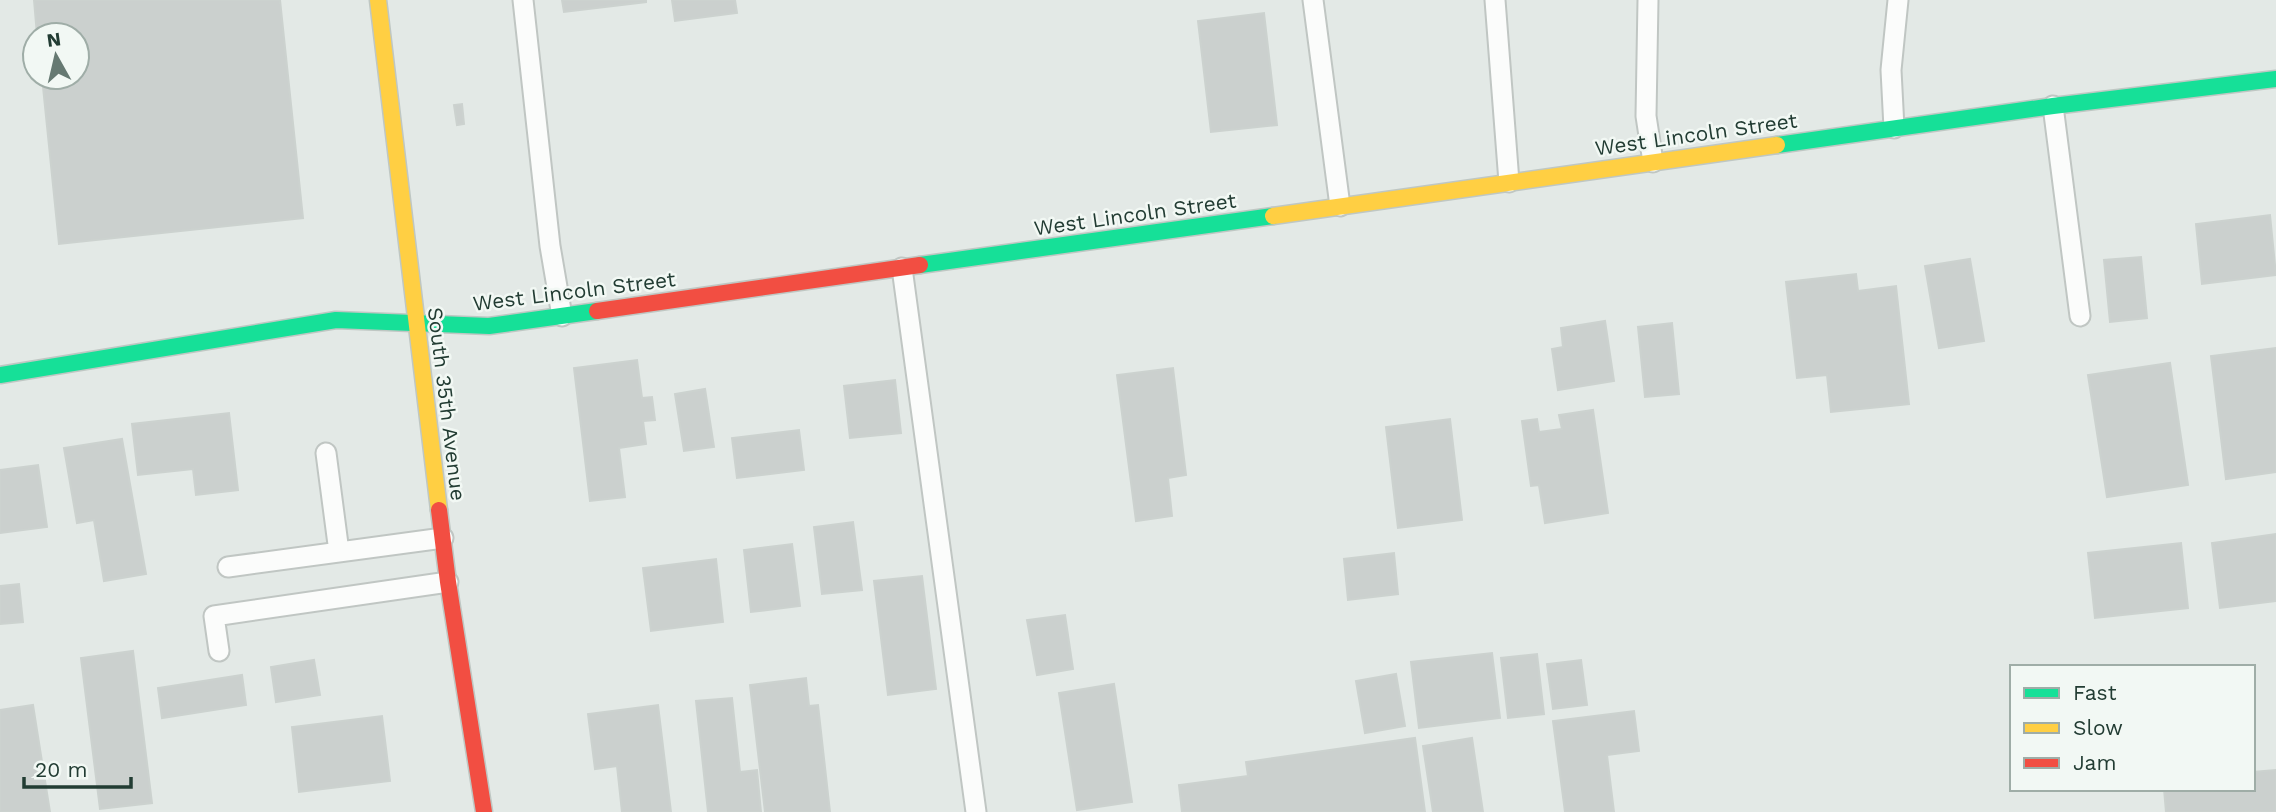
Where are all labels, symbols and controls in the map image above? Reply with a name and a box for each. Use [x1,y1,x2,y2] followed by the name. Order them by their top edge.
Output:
[21,21,91,91] north arrow
[45,27,62,52] text: N
[1593,107,1799,161] street label: West Lincoln Street
[1032,187,1238,241] street label: West Lincoln Street
[471,266,677,316] street label: West Lincoln Street
[423,306,471,502] street label: South 35th Avenue
[2010,665,2255,791] legend
[2073,680,2117,705] text: Fast
[2073,715,2123,740] text: Slow
[24,746,131,790] scale bar
[2073,750,2116,775] text: Jam
[35,757,87,782] text: 20 m

